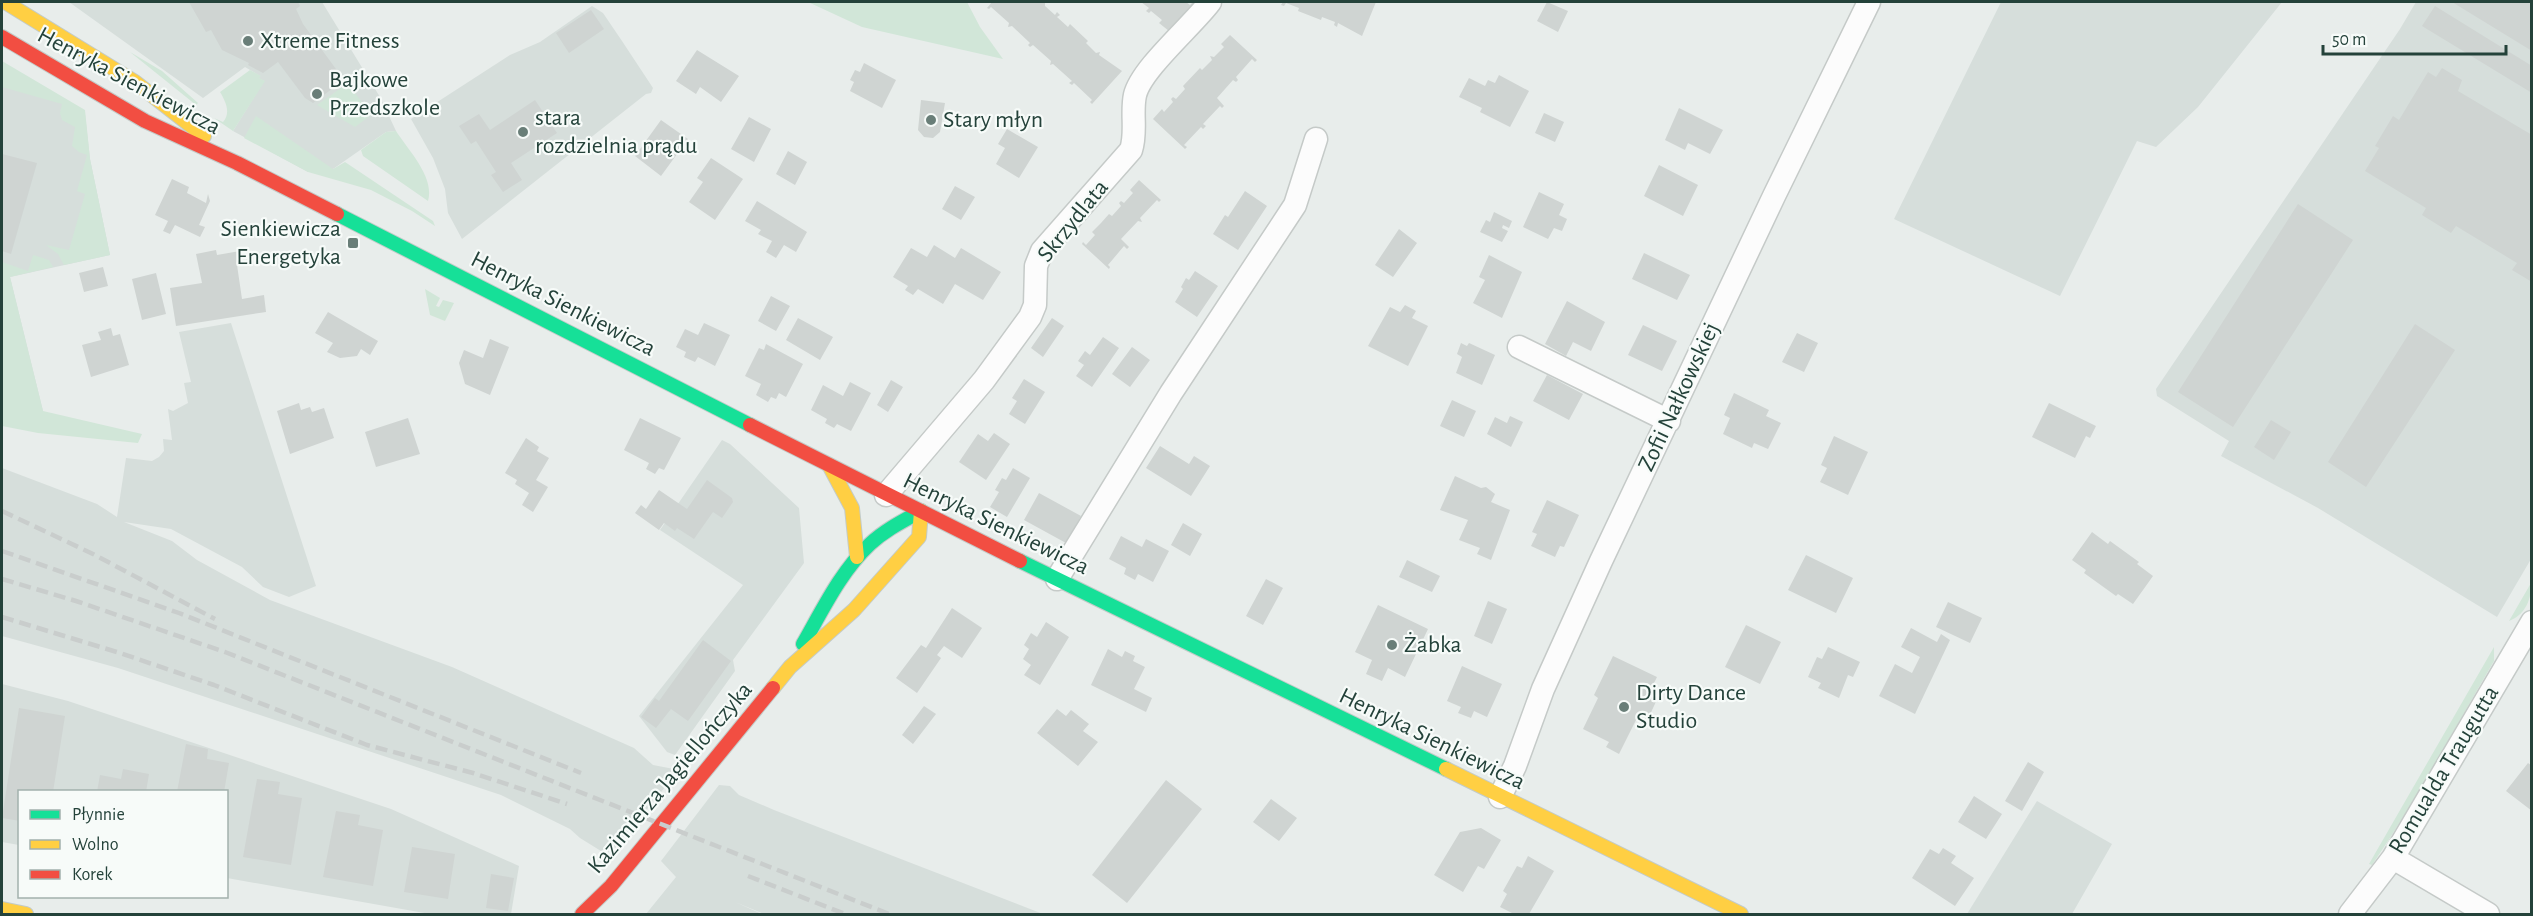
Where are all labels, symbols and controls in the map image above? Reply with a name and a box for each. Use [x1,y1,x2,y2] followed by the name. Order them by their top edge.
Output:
[2323,18,2506,56] scale bar
[34,23,224,139] street label: Henryka Sienkiewicza
[260,29,400,53] place label: Xtreme Fitness
[2332,31,2366,49] text: 50 m
[241,34,255,48] marker: Xtreme Fitness
[329,68,440,120] place label: Bajkowe Przedszkole
[310,87,324,101] marker: Bajkowe Przedszkole
[535,106,697,158] place label: stara rozdzielnia prądu
[943,108,1043,132] place label: Stary młyn
[924,113,938,127] marker: Stary młyn
[516,125,530,139] marker: stara rozdzielnia prądu
[1033,175,1113,267] street label: Skrzydlata
[220,217,341,269] place label: Sienkiewicza Energetyka
[346,236,360,250] marker: Sienkiewicza Energetyka
[467,247,659,361] street label: Henryka Sienkiewicza
[1634,319,1724,475] street label: Zofii Nałkowskiej
[899,469,1093,579] street label: Henryka Sienkiewicza
[1404,632,1462,657] place label: Żabka
[1385,638,1399,652] marker: Żabka
[583,678,757,878] street label: Kazimierza Jagiellończyka
[1636,681,1746,733] place label: Dirty Dance Studio
[2384,682,2504,858] street label: Romualda Traugutta
[1335,684,1529,794] street label: Henryka Sienkiewicza
[1617,700,1631,714] marker: Dirty Dance Studio
[18,790,228,898] legend
[72,806,125,824] text: Płynnie
[72,836,119,854] text: Wolno
[72,866,113,884] text: Korek

